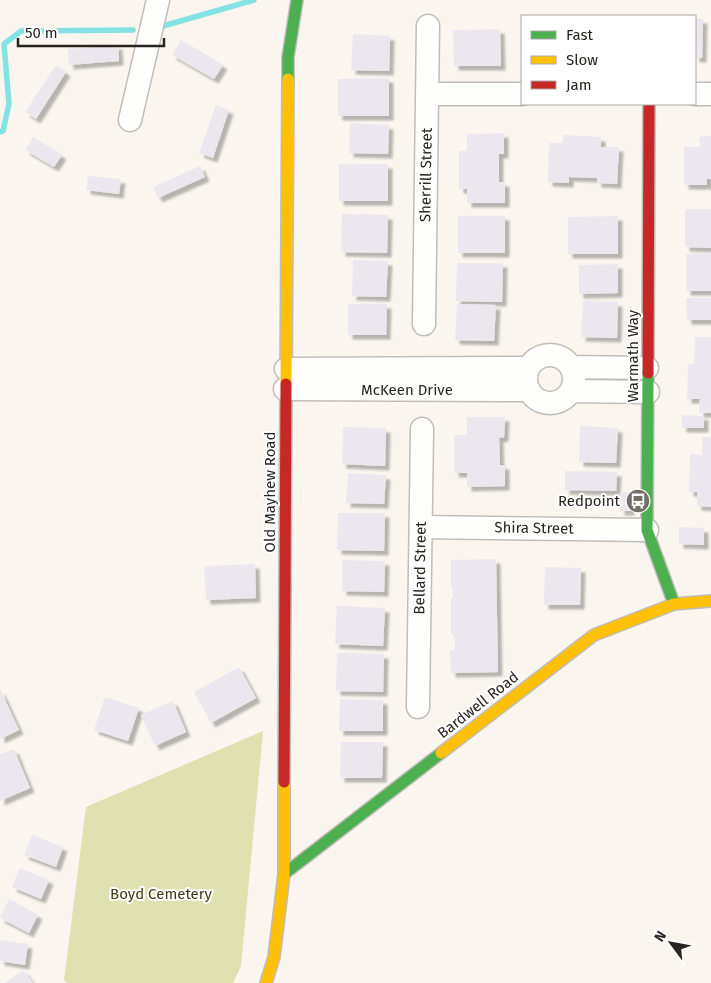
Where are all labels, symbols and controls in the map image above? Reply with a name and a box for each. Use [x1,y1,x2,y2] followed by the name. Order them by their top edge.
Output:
[18,15,164,47] scale bar
[521,15,696,105] legend
[25,24,58,42] text: 50 m
[566,26,593,44] text: Fast
[566,51,598,69] text: Slow
[566,76,592,94] text: Jam
[416,127,436,222] street label: Sherrill Street
[624,309,642,402] street label: Warmath Way
[361,381,453,399] street label: McKeen Drive
[261,432,279,552] street label: Old Mayhew Road
[625,488,651,514] bus stop icon: Redpoint
[558,492,621,510] place label: Redpoint
[494,518,574,538] street label: Shira Street
[410,521,430,615] street label: Bellard Street
[434,668,522,742] street label: Bardwell Road
[110,885,213,903] park label: Boyd Cemetery
[646,918,696,968] north arrow
[651,928,670,945] text: N

